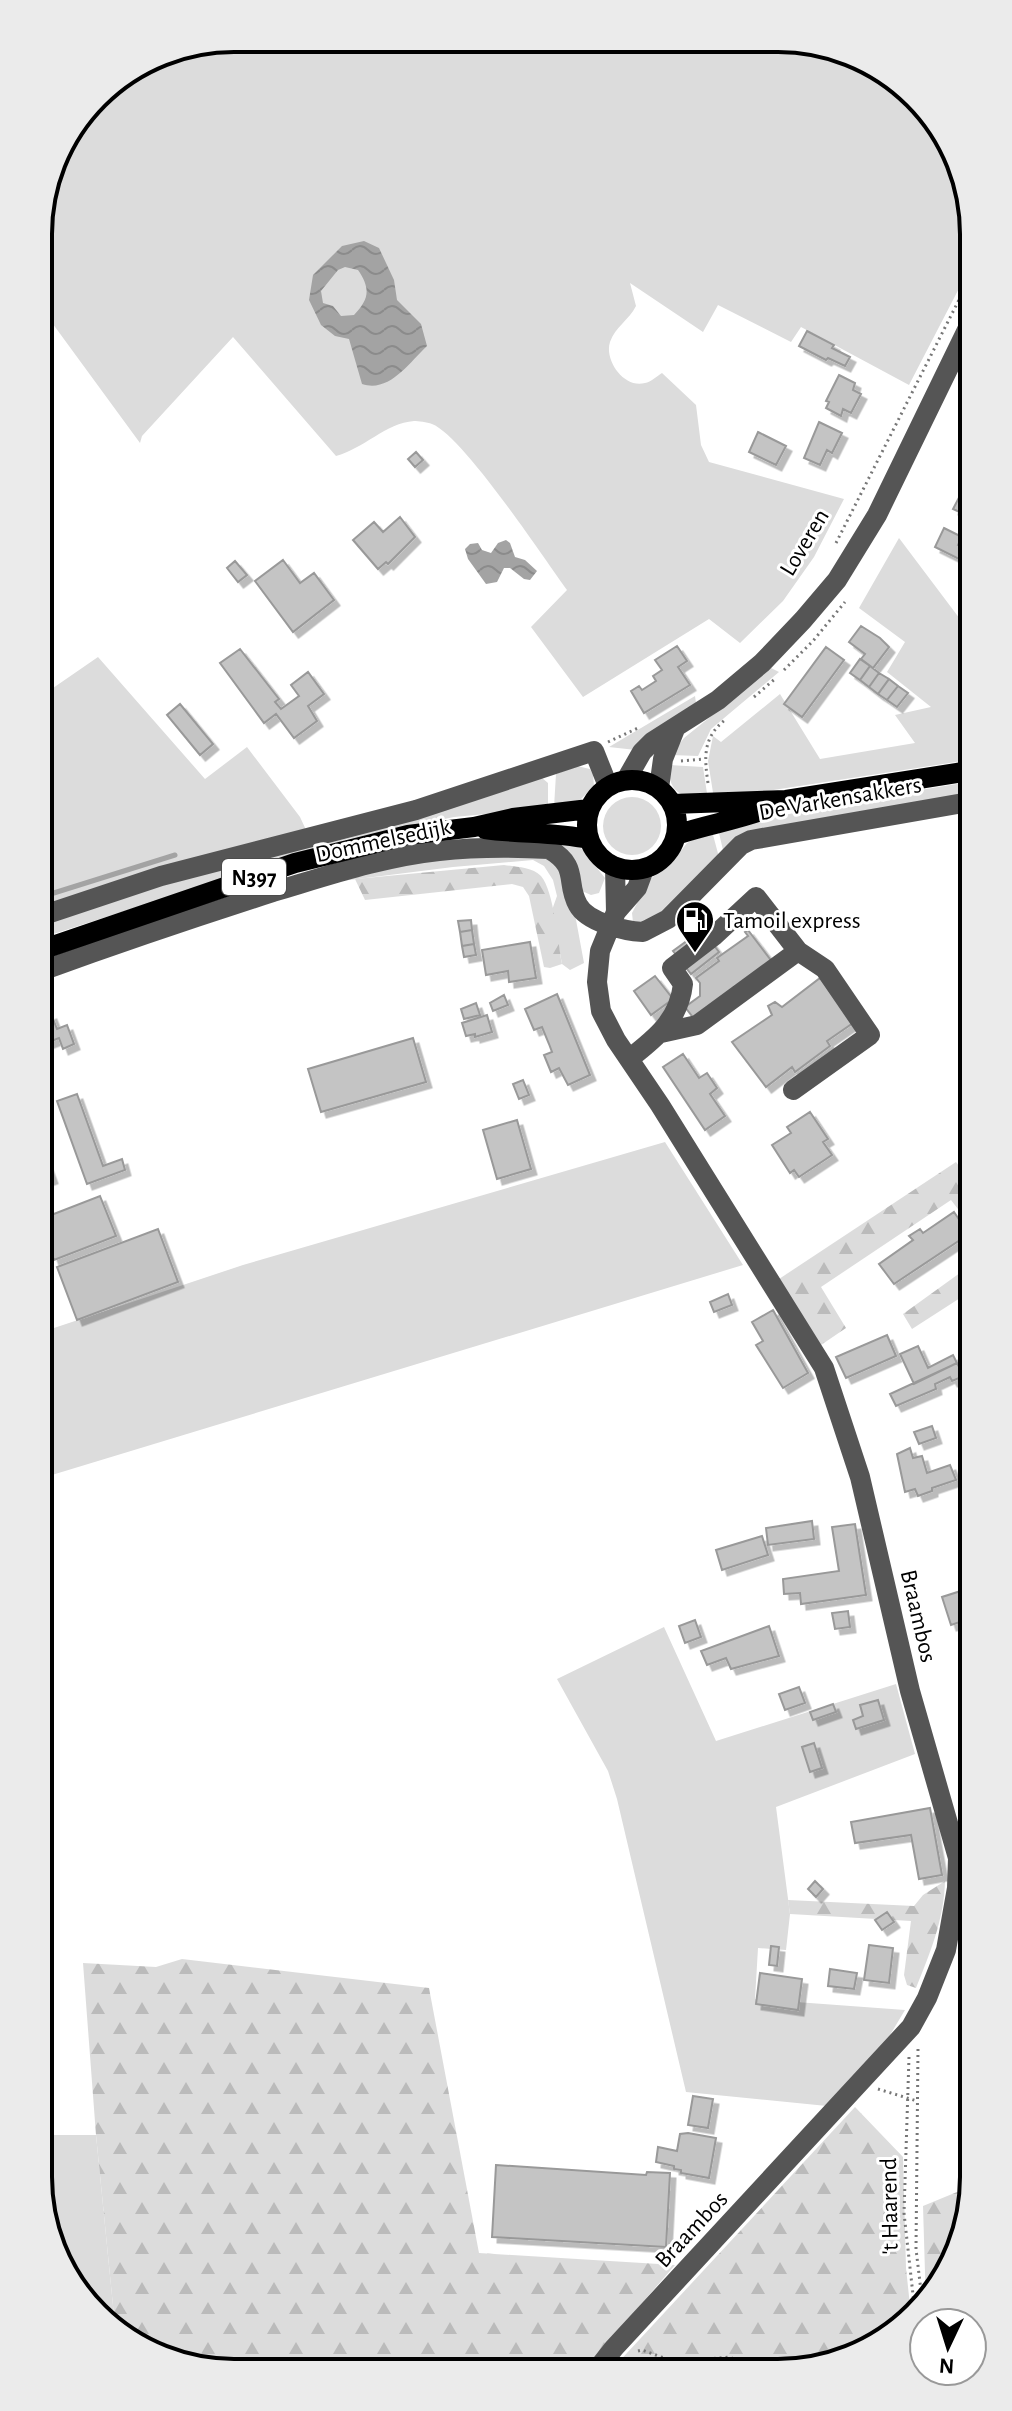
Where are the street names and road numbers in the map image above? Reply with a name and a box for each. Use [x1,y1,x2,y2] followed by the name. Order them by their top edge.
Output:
[776,505,834,580] street label: Loveren
[757,773,923,825] street label: De Varkensakkers
[313,815,453,867] street label: Dommelsedijk
[222,859,286,895] road number: N397
[896,1568,940,1665] street label: Braambos
[877,2157,903,2254] street label: 't Haarend
[651,2187,733,2272] street label: Braambos

